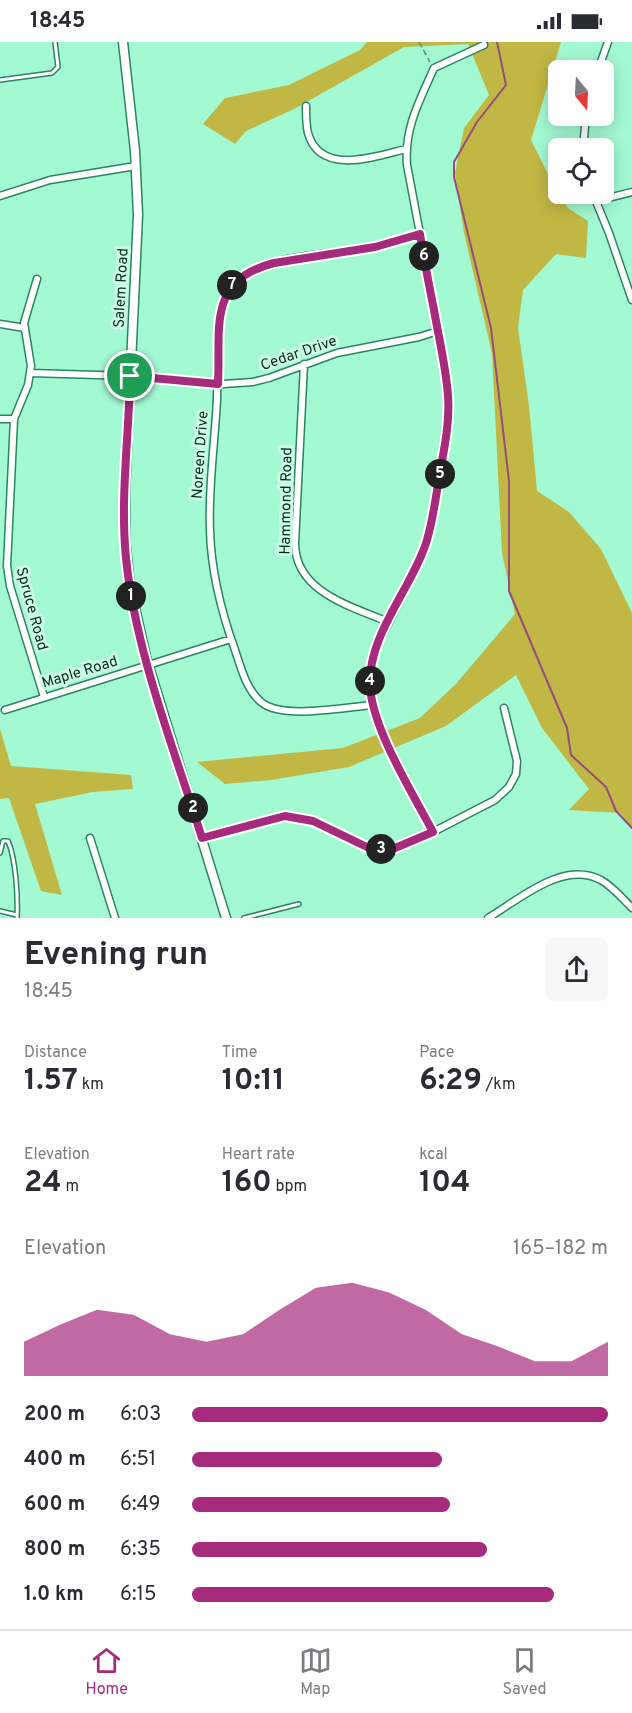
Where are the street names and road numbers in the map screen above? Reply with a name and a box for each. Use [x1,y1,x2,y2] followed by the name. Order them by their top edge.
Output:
[110,248,134,328] street label: Salem Road
[258,332,340,376] street label: Cedar Drive
[188,410,214,500] street label: Noreen Drive
[277,447,297,555] street label: Hammond Road
[11,565,51,653] street label: Spruce Road
[40,652,120,694] street label: Maple Road

